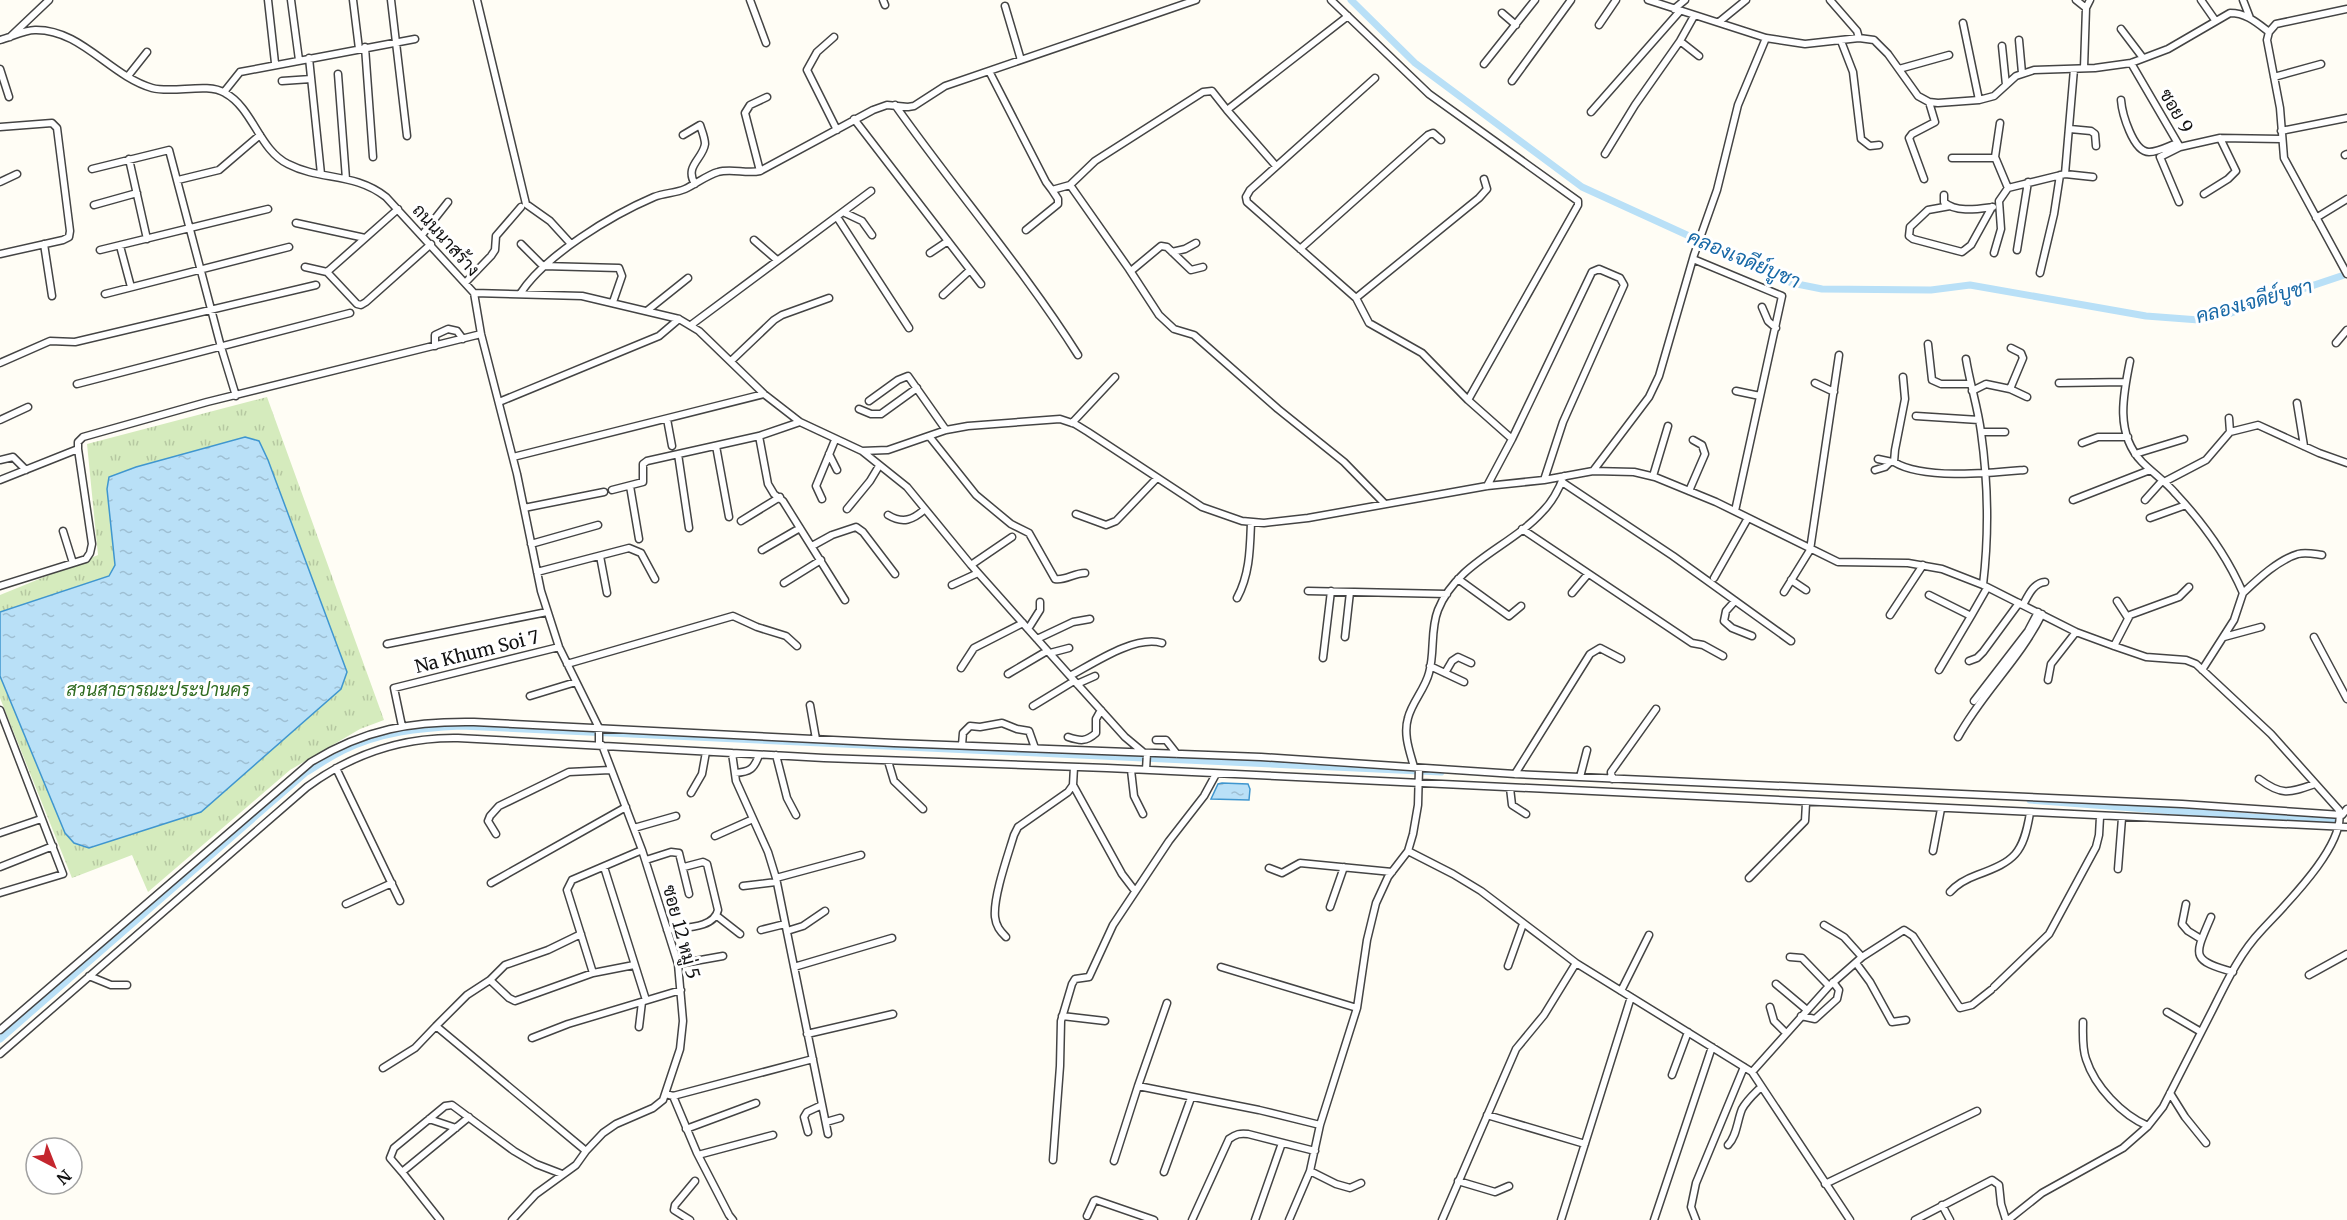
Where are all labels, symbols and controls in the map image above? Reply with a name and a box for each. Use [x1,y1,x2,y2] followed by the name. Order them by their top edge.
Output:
[2155,85,2198,137] street label: ซอย 9
[408,199,485,281] street label: ถนนนาสร้าง
[1683,223,1805,296] water label: คลองเจดีย์บูชา
[2193,272,2316,331] water label: คลองเจดีย์บูชา
[412,625,541,678] street label: Na Khum Soi 7
[66,678,251,701] park label: สวนสาธารณะประปานคร
[656,882,705,982] street label: ซอย 12 หมู่ 5
[24,1136,84,1196] north arrow
[52,1165,75,1189] text: N

